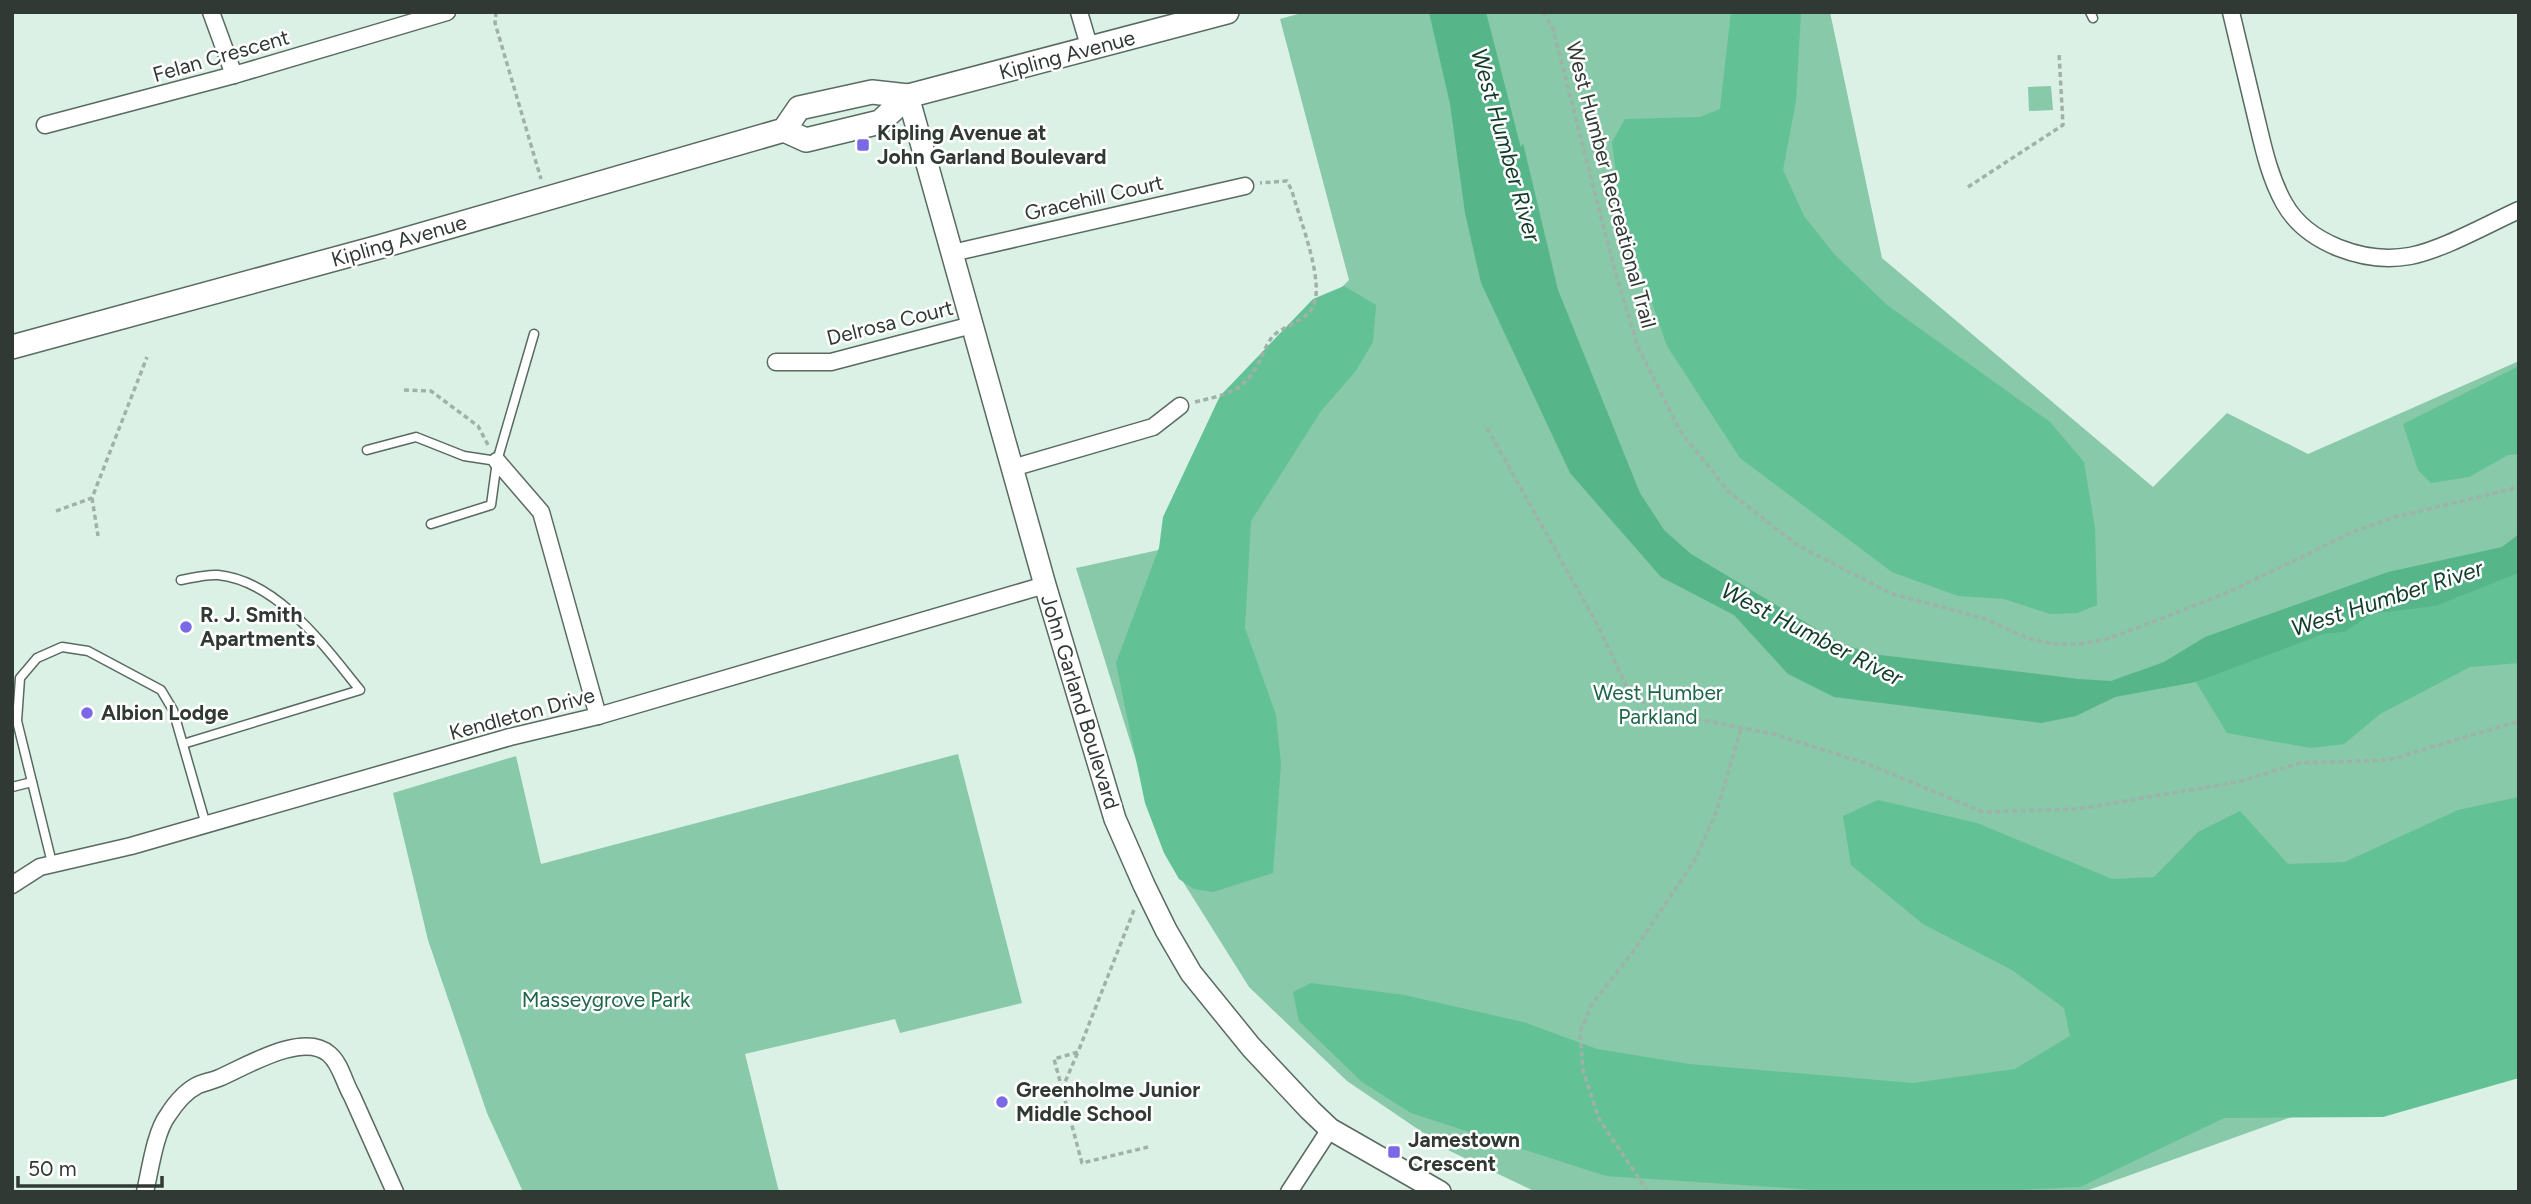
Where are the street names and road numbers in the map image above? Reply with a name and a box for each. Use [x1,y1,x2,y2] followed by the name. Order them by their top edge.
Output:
[150,24,292,87] street label: Felan Crescent
[996,24,1138,85] street label: Kipling Avenue
[1561,39,1662,331] street label: West Humber Recreational Trail
[1022,169,1166,226] street label: Gracehill Court
[328,209,470,272] street label: Kipling Avenue
[824,295,956,350] street label: Delrosa Court
[1036,591,1125,812] street label: John Garland Boulevard
[446,682,597,745] street label: Kendleton Drive

